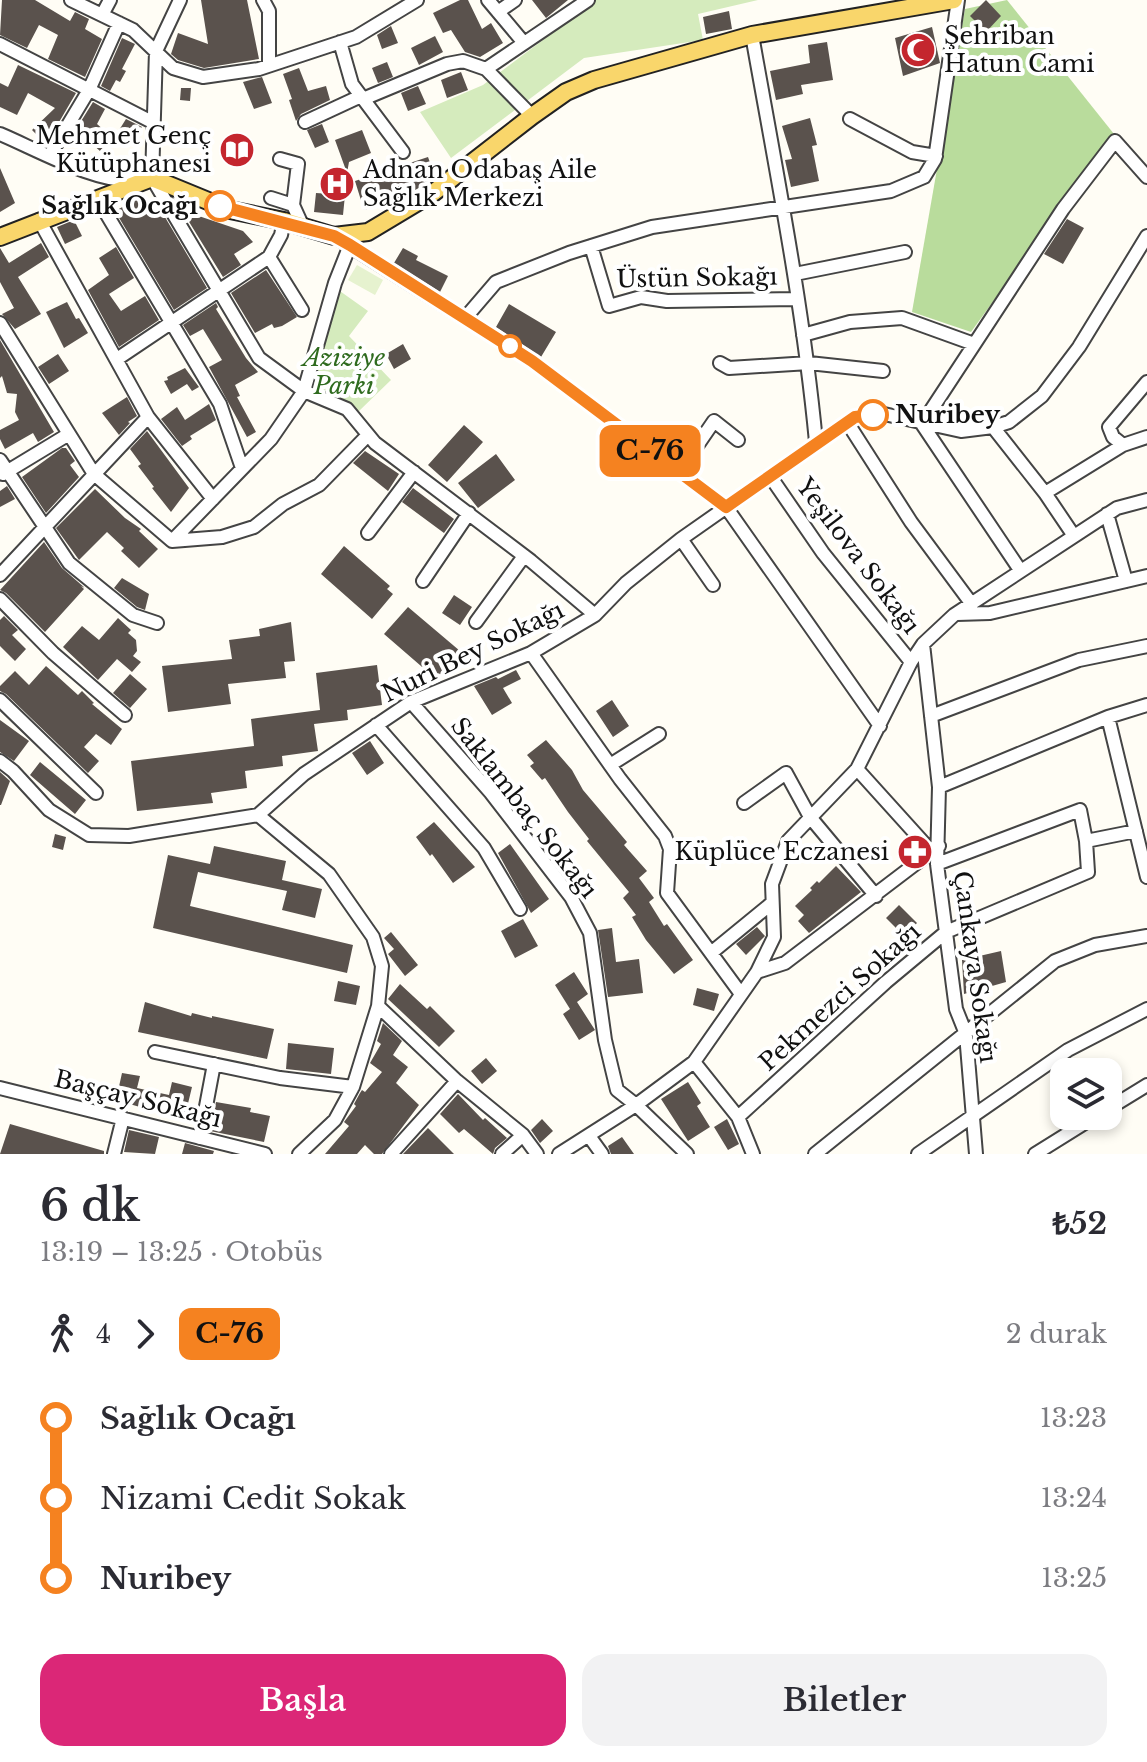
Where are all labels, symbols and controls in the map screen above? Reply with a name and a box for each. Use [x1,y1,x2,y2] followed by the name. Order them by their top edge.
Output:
[944,21,1095,78] place label: Şehriban Hatun Cami
[899,31,937,69] mosque icon: Şehriban Hatun Cami
[36,121,211,178] place label: Mehmet Genç Kütüphanesi
[218,131,256,169] library icon: Mehmet Genç Kütüphanesi
[362,155,597,212] place label: Adnan Odabaş Aile Sağlık Merkezi
[318,165,356,203] hospital icon: Adnan Odabaş Aile Sağlık Merkezi
[41,191,198,220] place label: Sağlık Ocağı
[205,191,235,221] marker: Sağlık Ocağı
[616,261,778,293] street label: Üstün Sokağı
[499,335,521,357] unlabelled marker
[300,343,385,400] park label: Aziziye Parki
[858,400,888,430] marker: Nuribey
[895,400,1000,429] place label: Nuribey
[594,425,706,477] line badge: C-76
[616,433,684,468] text: C-76
[790,471,926,639] street label: Yeşilova Sokağı
[377,595,568,708] street label: Nuri Bey Sokağı
[445,712,604,904] street label: Saklambaç Sokağı
[896,833,934,871] pharmacy icon: Küplüce Eczanesi
[674,837,889,866] place label: Küplüce Eczanesi
[948,869,1003,1065] street label: Çankaya Sokağı
[753,917,926,1077] street label: Pekmezci Sokağı
[1050,1058,1122,1130] map controls
[1050,1058,1122,1130] button: layers
[51,1064,225,1133] street label: Başçay Sokağı
[40,1178,140,1233] text: 6 dk
[1052,1205,1107,1242] text: ₺52
[40,1236,323,1268] text: 13:19 – 13:25 · Otobüs
[40,1312,84,1356] icon: walk
[123,1312,167,1356] icon: forward
[195,1316,264,1351] text: C-76
[96,1318,111,1350] text: 4
[1006,1318,1107,1350] text: 2 durak
[100,1400,296,1437] text: Sağlık Ocağı
[1040,1402,1107,1434] text: 13:23
[100,1480,406,1517] text: Nizami Cedit Sokak
[1041,1482,1107,1514] text: 13:24
[100,1560,231,1597] text: Nuribey
[1041,1562,1107,1594] text: 13:25
[40,1654,566,1746] button: Başla
[582,1654,1107,1746] button: Biletler

